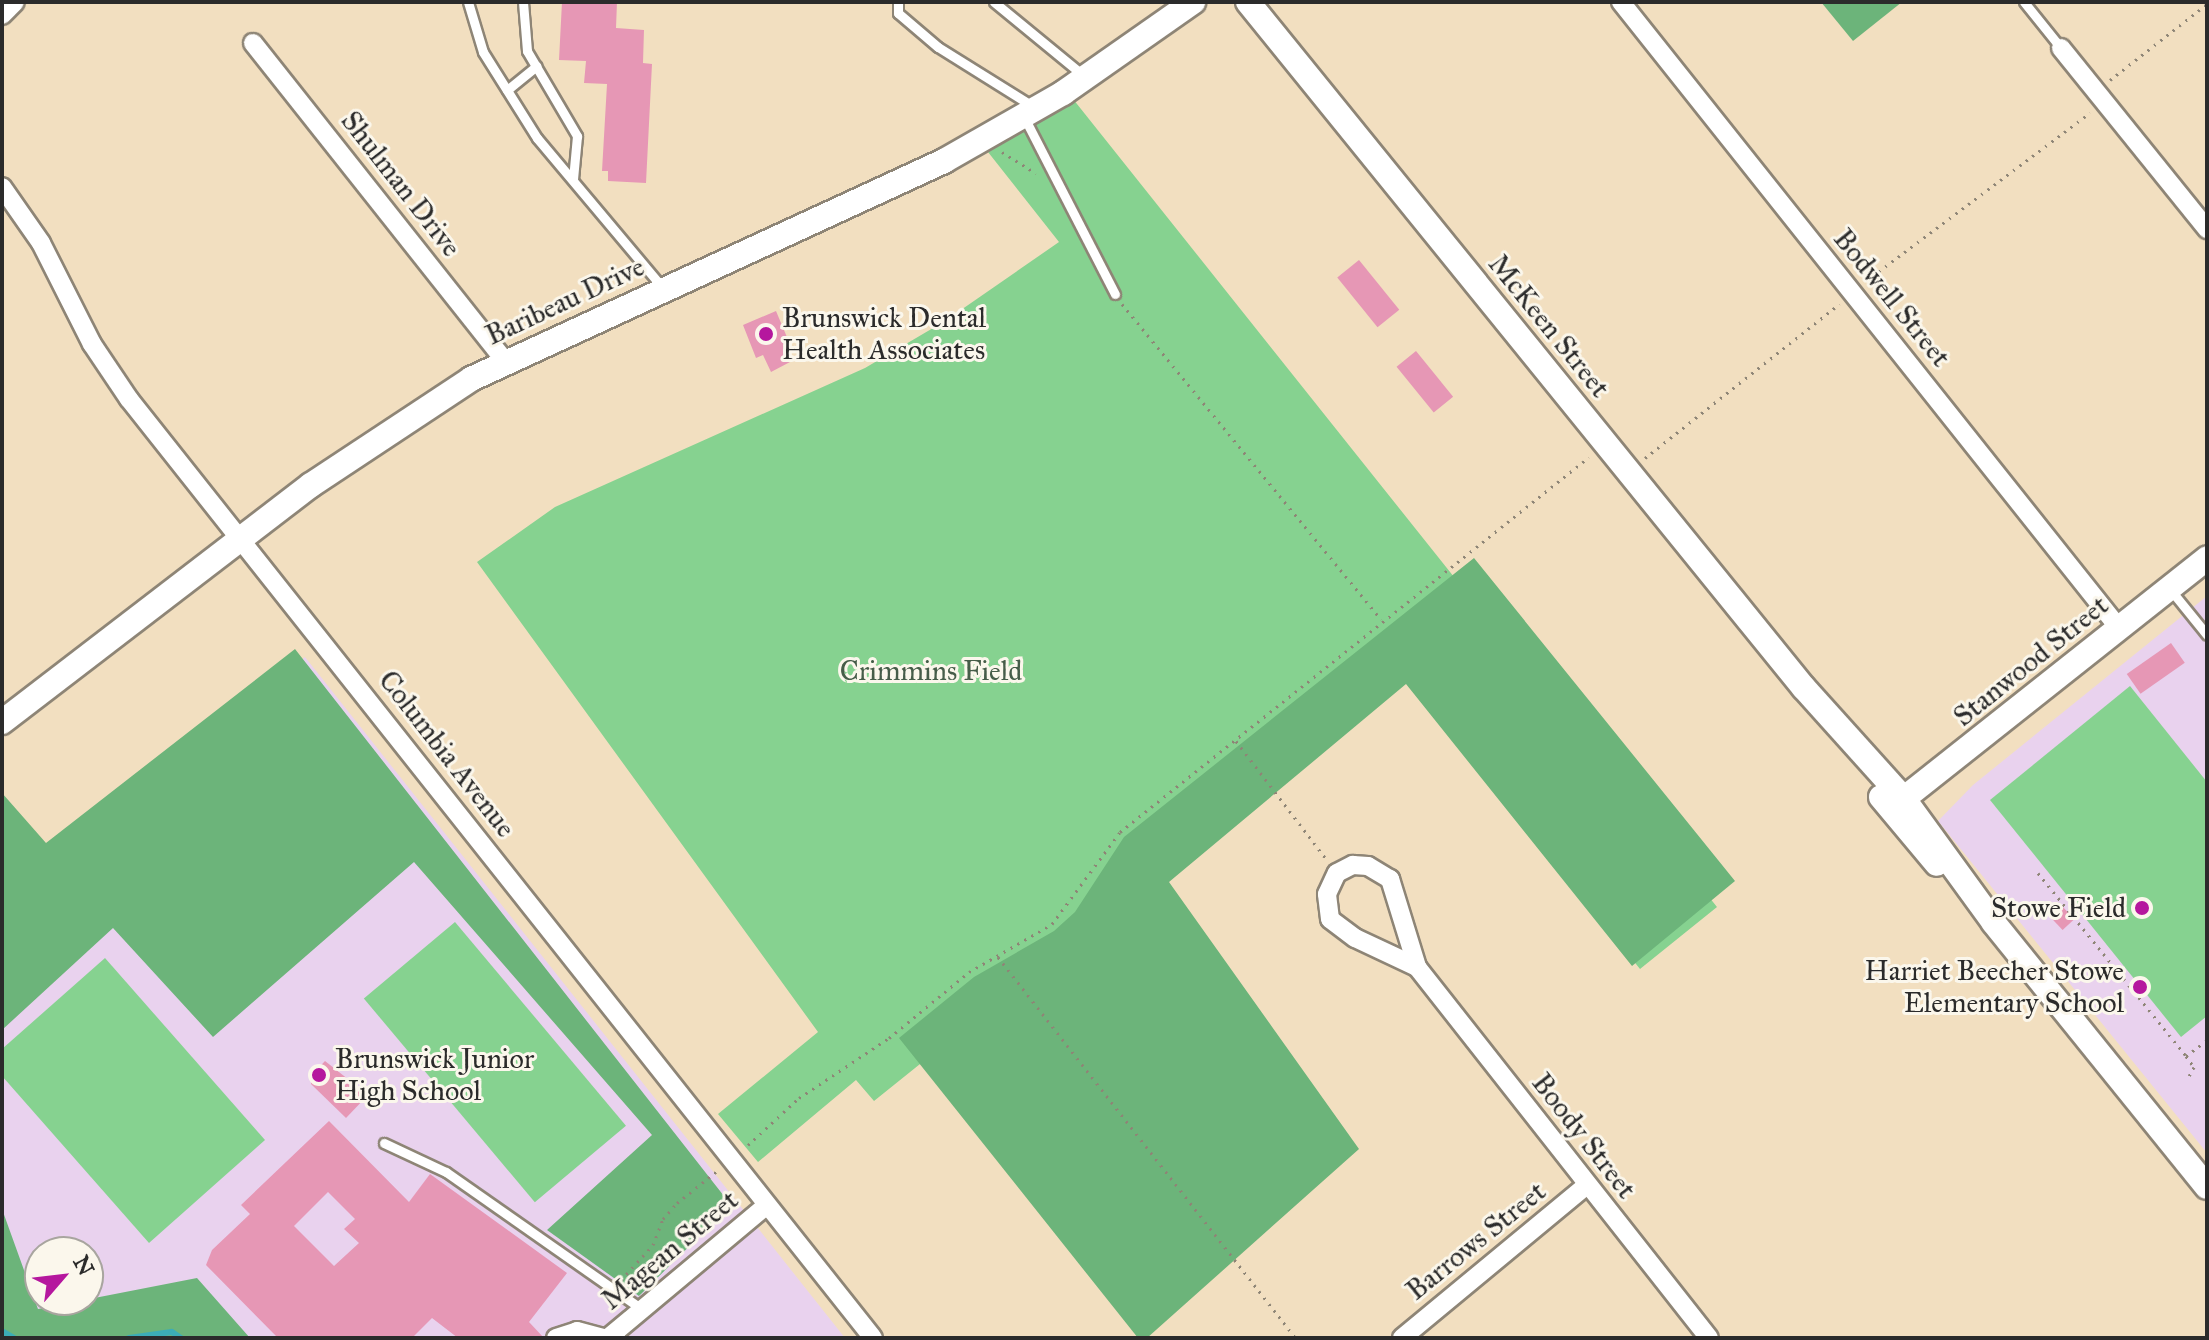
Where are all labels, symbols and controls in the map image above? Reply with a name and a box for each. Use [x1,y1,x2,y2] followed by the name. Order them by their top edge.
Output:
[334,105,468,263] street label: Shulman Drive
[1826,222,1958,374] street label: Bodwell Street
[1481,248,1617,404] street label: McKeen Street
[480,250,650,352] street label: Baribeau Drive
[782,301,986,367] place label: Brunswick Dental Health Associates
[757,325,775,343] marker: Brunswick Dental Health Associates
[1947,588,2115,734] street label: Stanwood Street
[840,654,1022,688] park label: Crimmins Field
[372,664,522,844] street label: Columbia Avenue
[1991,891,2126,925] place label: Stowe Field
[2133,899,2151,917] marker: Stowe Field
[1864,954,2124,1020] place label: Harriet Beecher Stowe Elementary School
[2131,978,2149,996] marker: Harriet Beecher Stowe Elementary School
[335,1042,534,1108] place label: Brunswick Junior High School
[310,1066,328,1084] marker: Brunswick Junior High School
[1525,1067,1643,1205] street label: Boody Street
[1400,1175,1552,1307] street label: Barrows Street
[595,1183,745,1317] street label: Magean Street
[24,1236,104,1316] north arrow
[68,1251,100,1280] text: N

